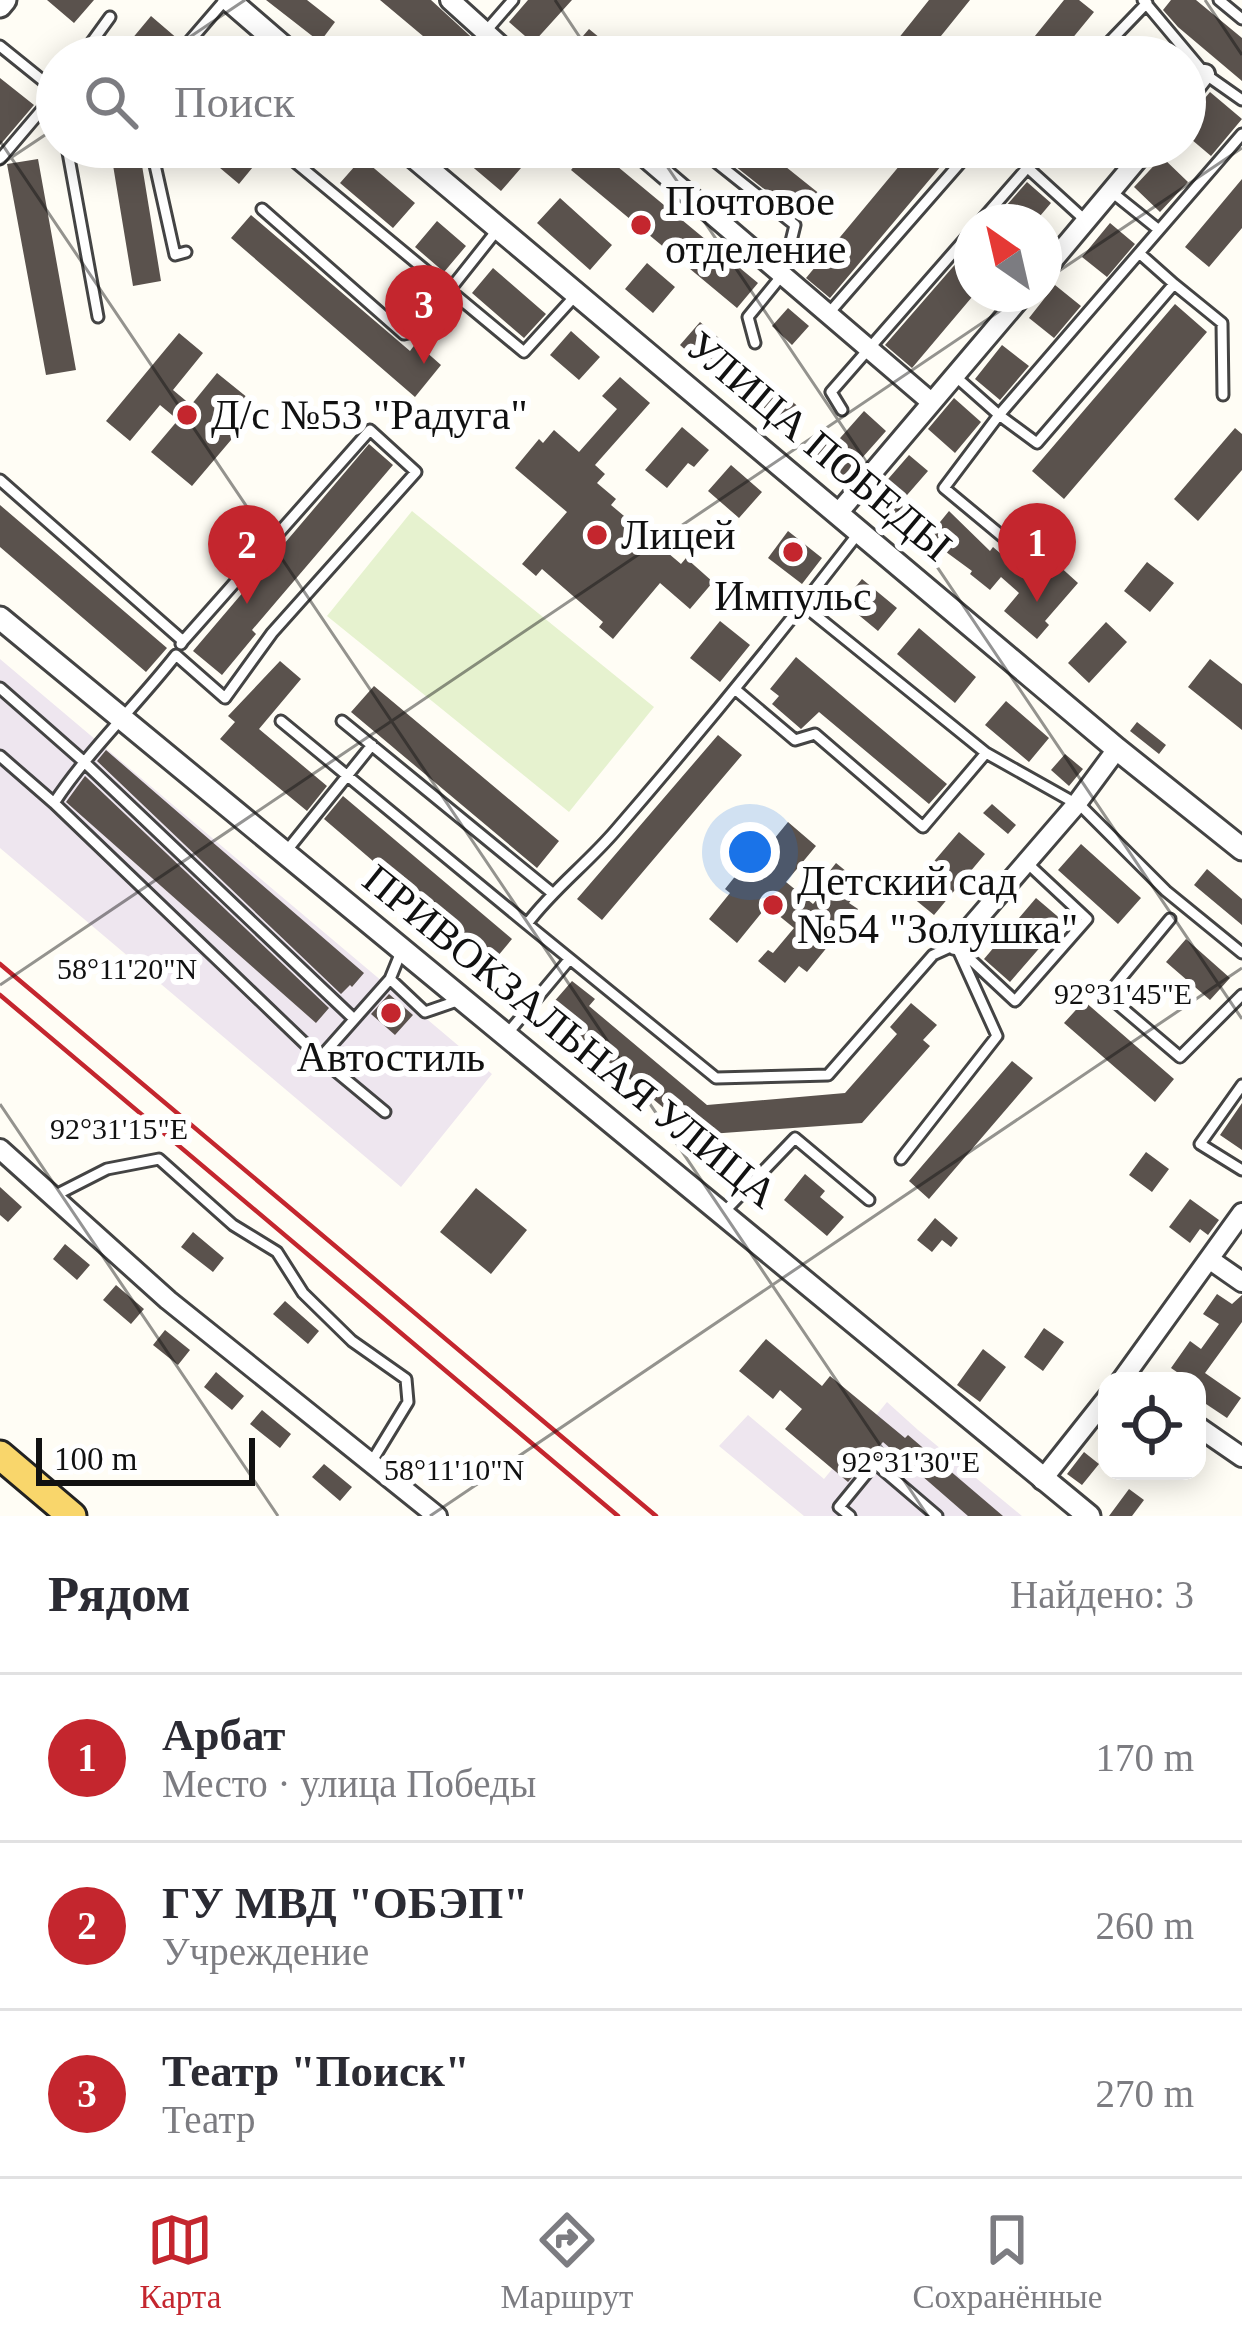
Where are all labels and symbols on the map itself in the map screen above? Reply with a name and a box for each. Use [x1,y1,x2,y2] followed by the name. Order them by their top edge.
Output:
[665,178,846,272] place label: Почтовое отделение
[954,204,1062,312] north arrow
[628,212,654,238] marker: Почтовое отделение
[385,265,463,364] pin: 3
[678,322,960,570] street label: УЛИЦА ПОБЕДЫ
[211,392,528,438] place label: Д/с №53 "Радуга"
[174,402,200,428] marker: Д/с №53 "Радуга"
[998,503,1076,602] pin: 1
[208,505,286,604] pin: 2
[621,512,736,558] place label: Лицей
[584,522,610,548] marker: Лицей
[780,539,806,565] marker: Импульс
[714,573,872,619] place label: Импульс
[720,822,780,882] your location
[354,855,786,1217] street label: ПРИВОКЗАЛЬНАЯ УЛИЦА
[797,858,1078,952] place label: Детский сад №54 "Золушка"
[760,892,786,918] marker: Детский сад №54 "Золушка"
[57,952,197,985] text: 58°11'20"N
[1054,977,1192,1010] text: 92°31'45"E
[378,1000,404,1026] marker: Автостиль
[297,1034,485,1080] place label: Автостиль
[50,1112,188,1145] text: 92°31'15"E
[36,1432,255,1485] scale bar
[842,1445,980,1478] text: 92°31'30"E
[384,1453,524,1486] text: 58°11'10"N

